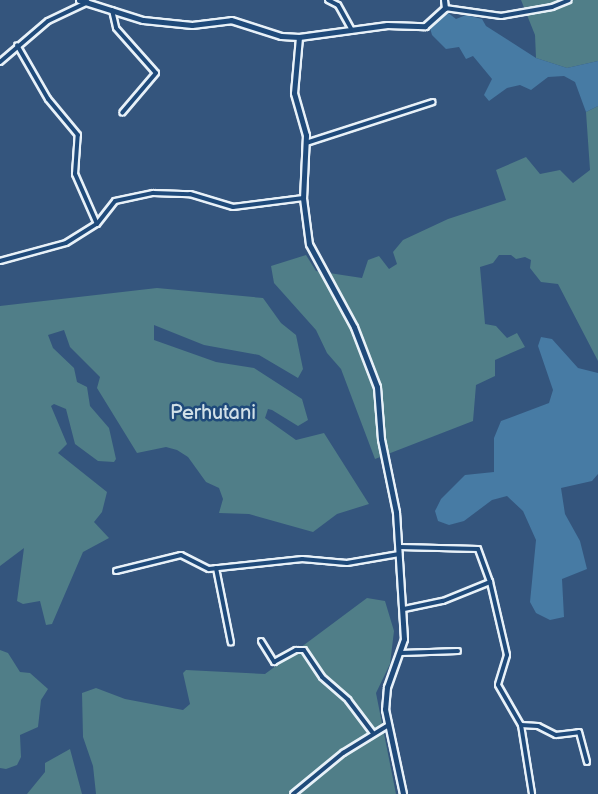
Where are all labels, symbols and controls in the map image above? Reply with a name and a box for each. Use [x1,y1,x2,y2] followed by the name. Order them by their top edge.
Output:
[170,401,256,425] park label: Perhutani

